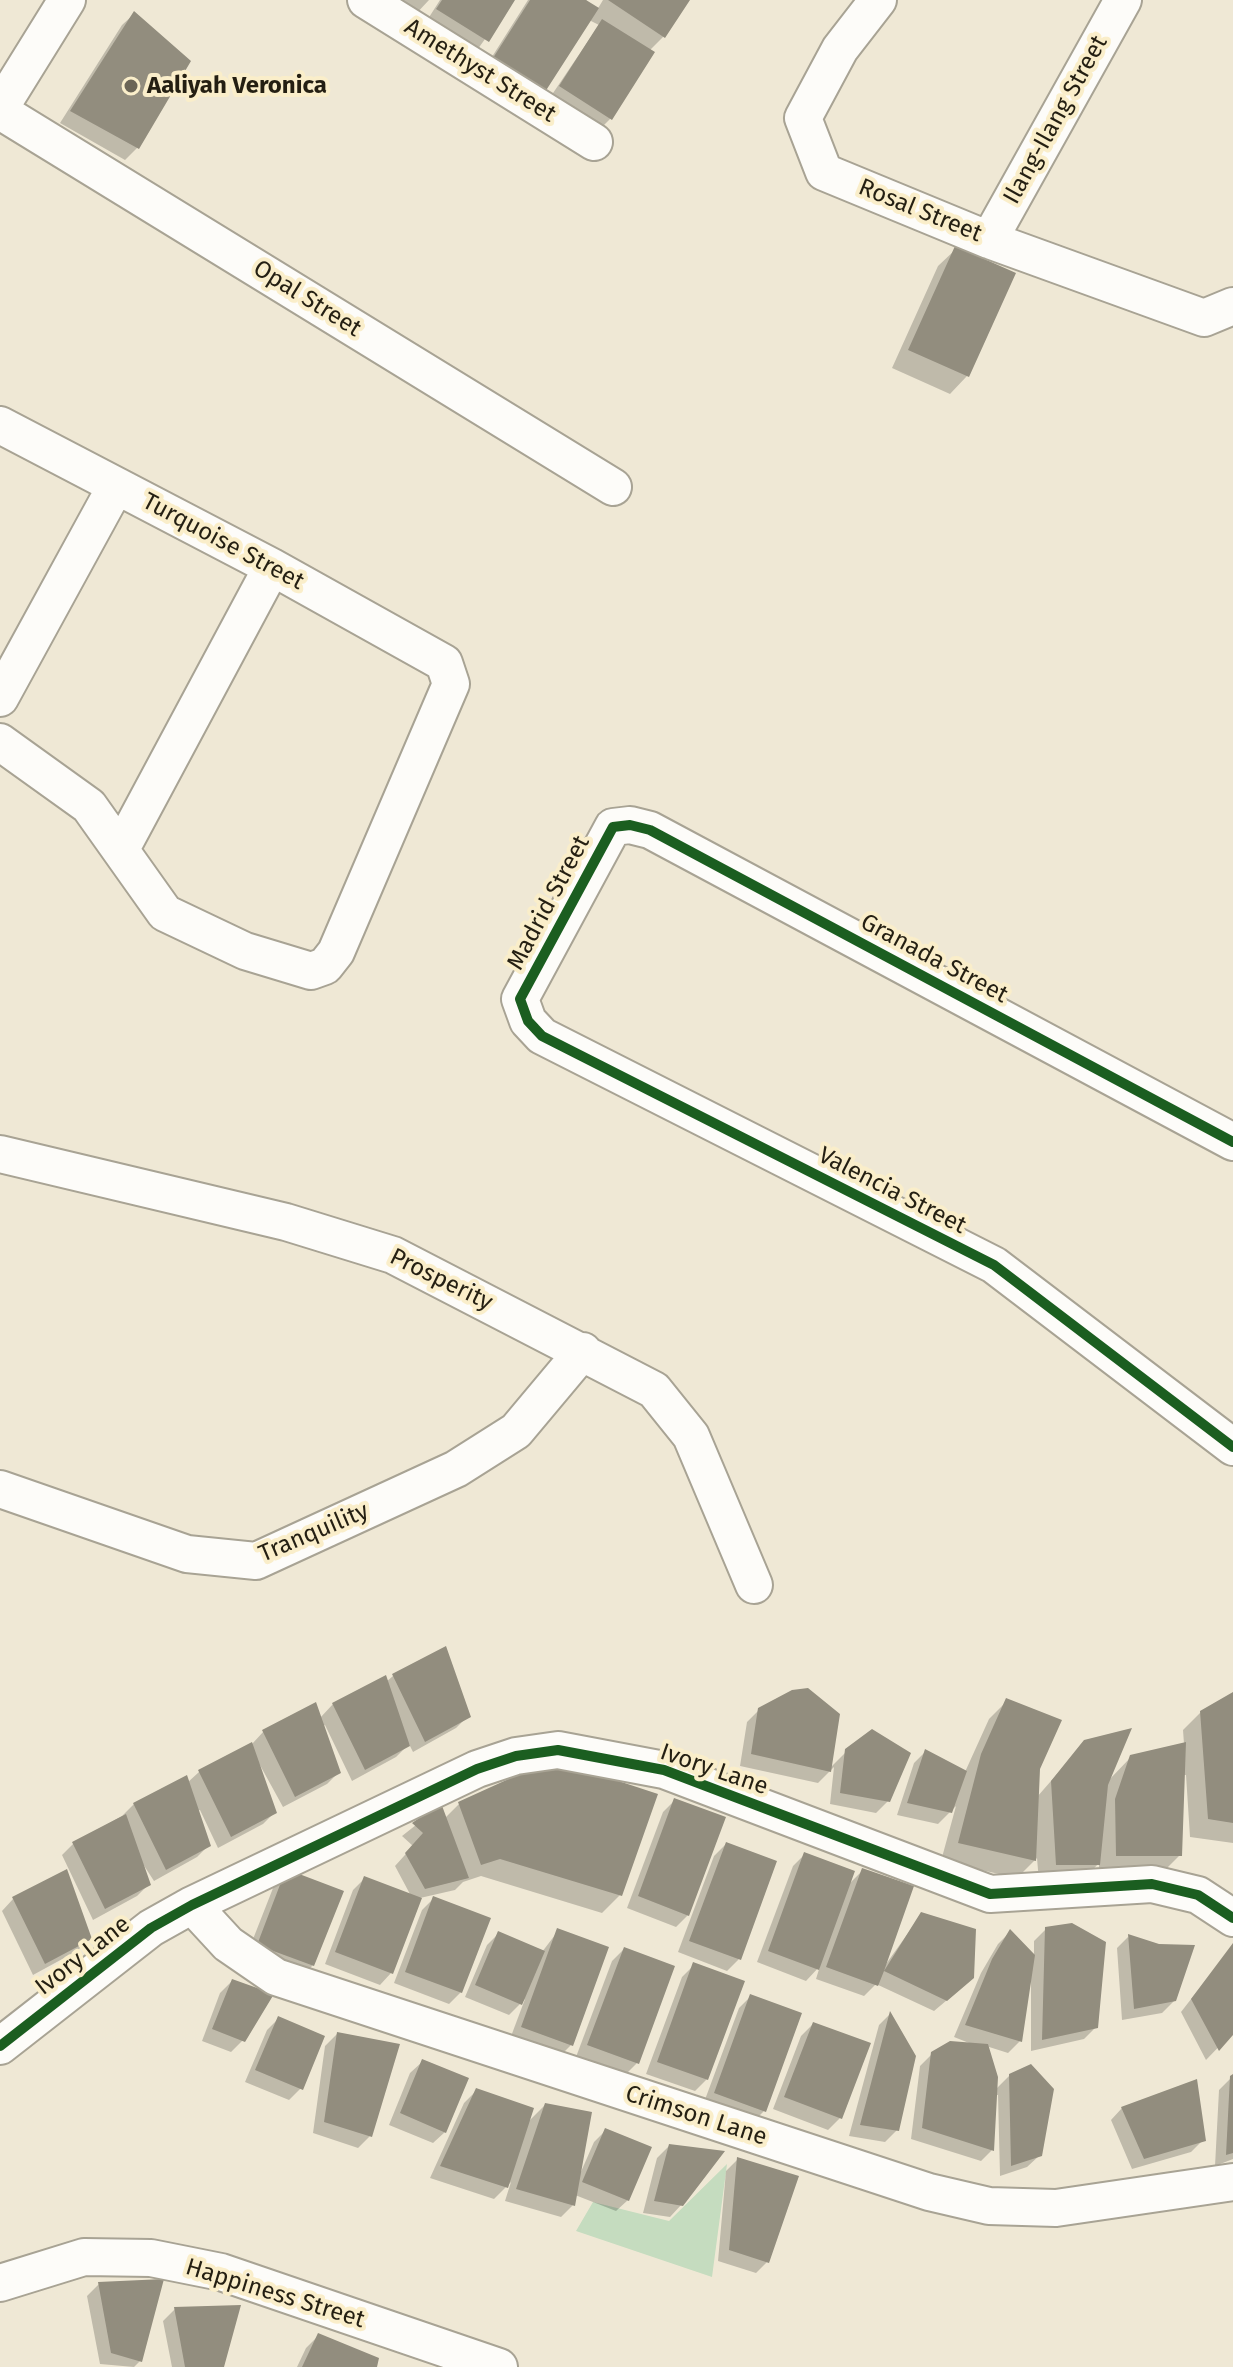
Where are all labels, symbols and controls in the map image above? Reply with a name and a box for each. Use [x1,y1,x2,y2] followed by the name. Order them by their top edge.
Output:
[399,13,561,129] street label: Amethyst Street
[998,31,1114,209] street label: Ilang-Ilang Street
[147,72,327,100] place label: Aaliyah Veronica
[122,77,140,95] marker: Aaliyah Veronica
[854,173,986,249] street label: Rosal Street
[248,254,366,344] street label: Opal Street
[137,487,309,597] street label: Turquoise Street
[502,831,596,975] street label: Madrid Street
[855,908,1013,1010] street label: Granada Street
[813,1141,971,1241] street label: Valencia Street
[385,1243,497,1317] street label: Prosperity
[255,1497,373,1569] street label: Tranquility
[656,1738,772,1802] street label: Ivory Lane
[30,1910,136,2002] street label: Ivory Lane
[622,2080,770,2152] street label: Crimson Lane
[182,2253,368,2335] street label: Happiness Street

